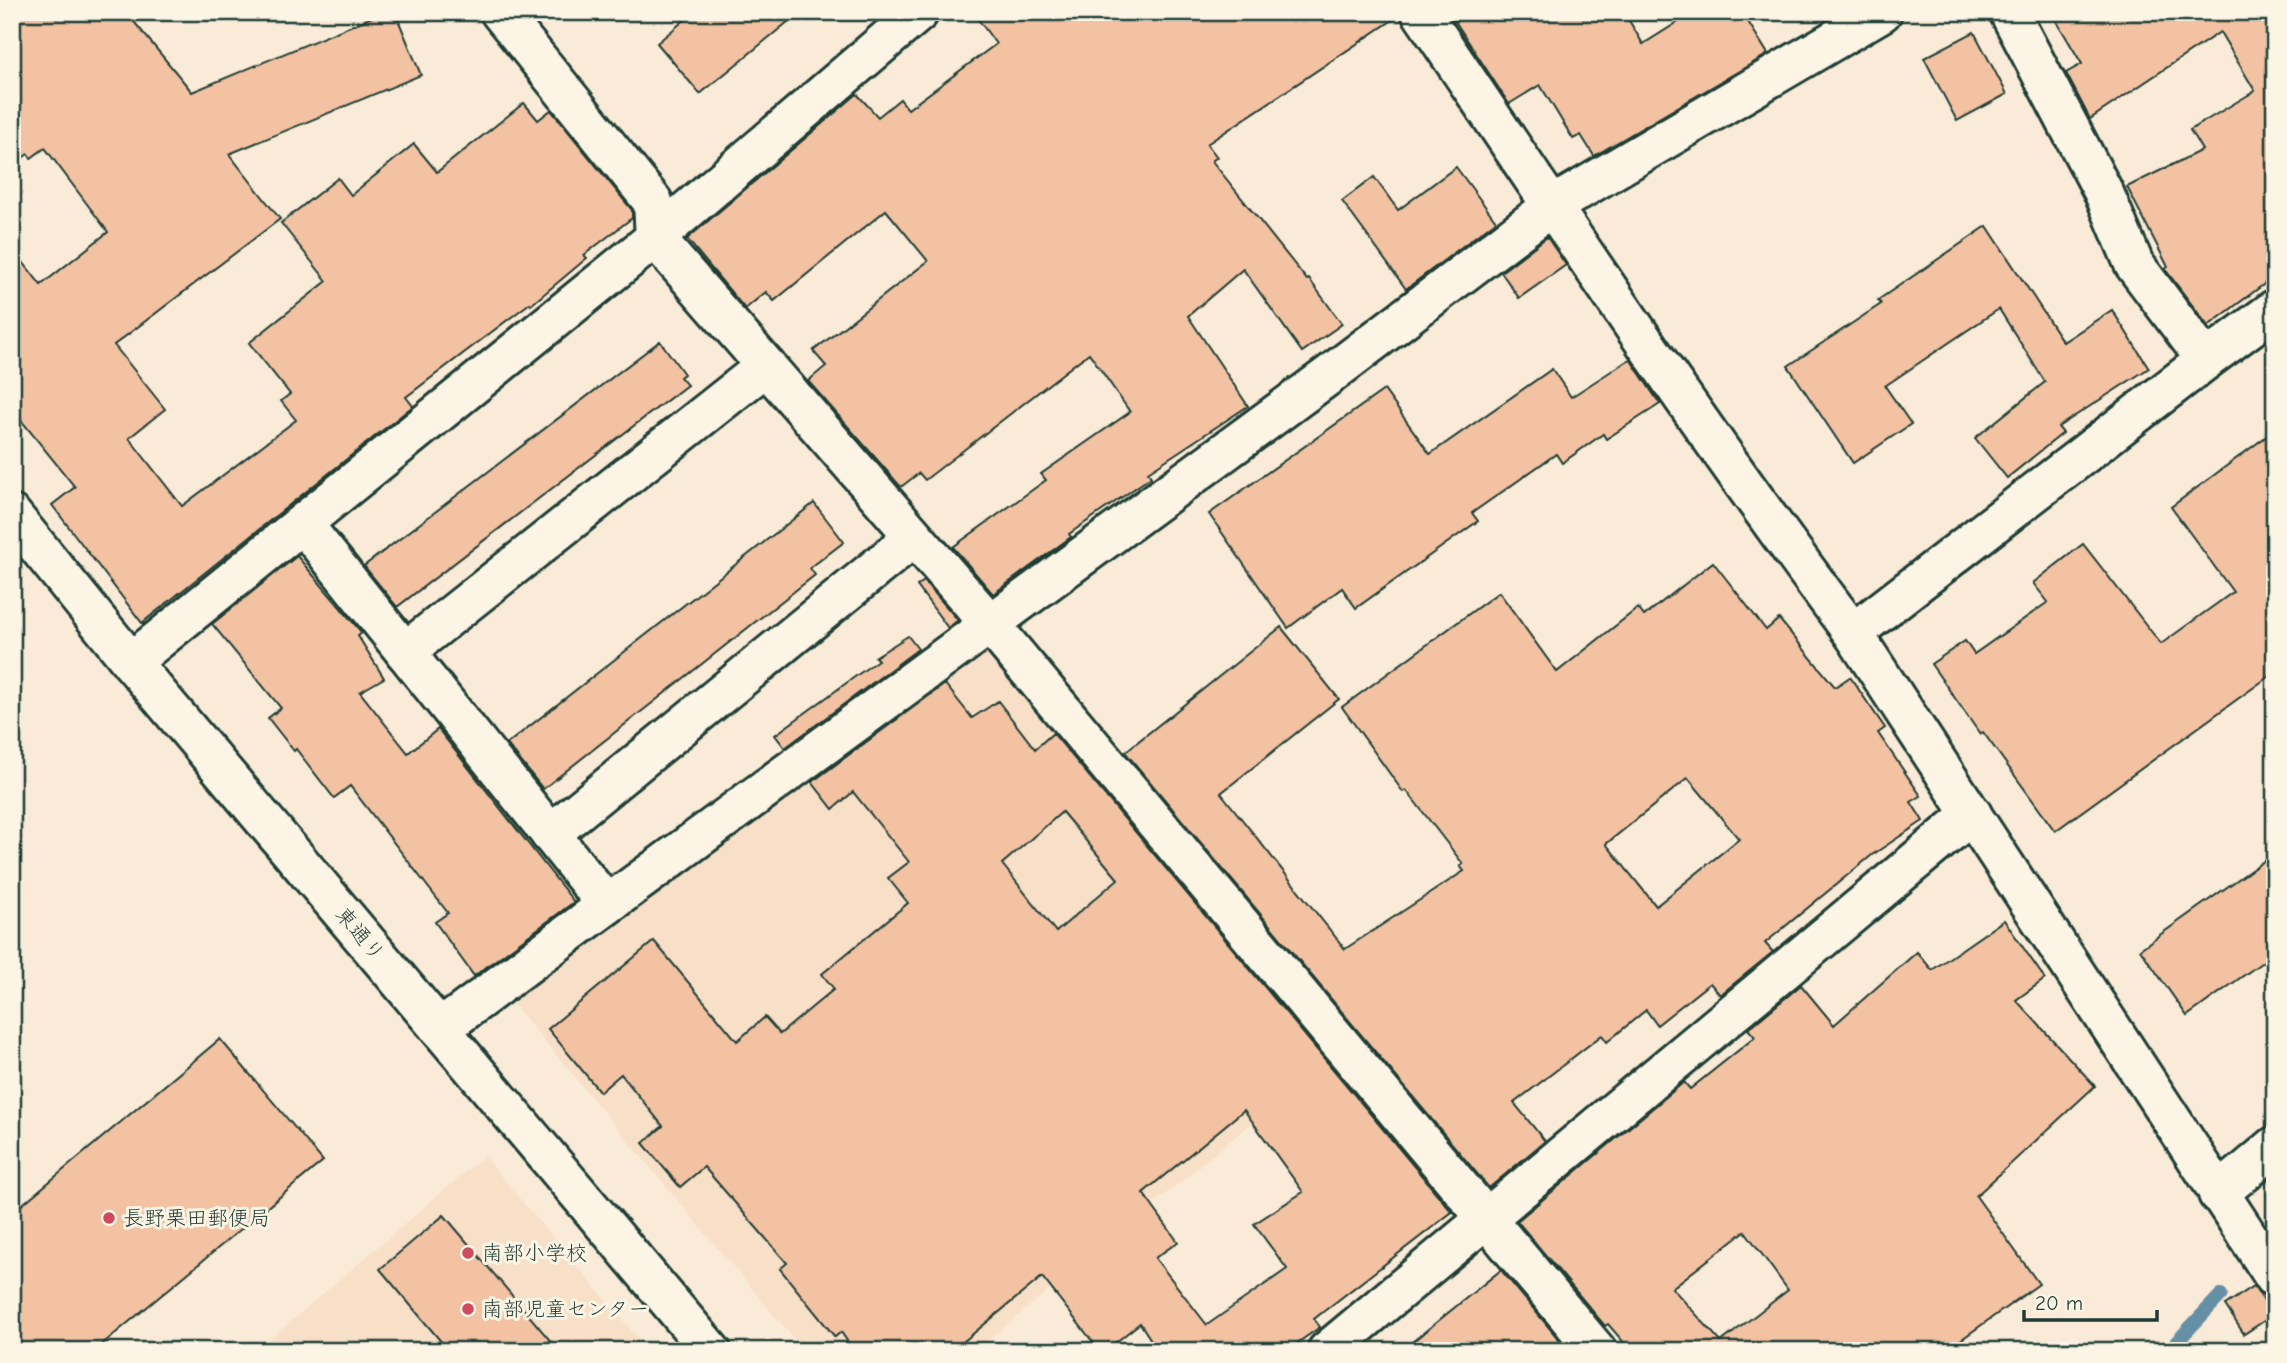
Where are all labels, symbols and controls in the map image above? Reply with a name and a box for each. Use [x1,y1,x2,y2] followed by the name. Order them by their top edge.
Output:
[331,902,389,966] street label: 東通り
[123,1206,270,1230] place label: 長野栗田郵便局
[101,1210,117,1226] marker: 長野栗田郵便局
[482,1241,587,1265] place label: 南部小学校
[460,1245,476,1261] marker: 南部小学校
[2024,1279,2158,1323] scale bar
[2035,1291,2083,1315] text: 20 m
[482,1297,649,1321] place label: 南部児童センター
[460,1301,476,1317] marker: 南部児童センター

